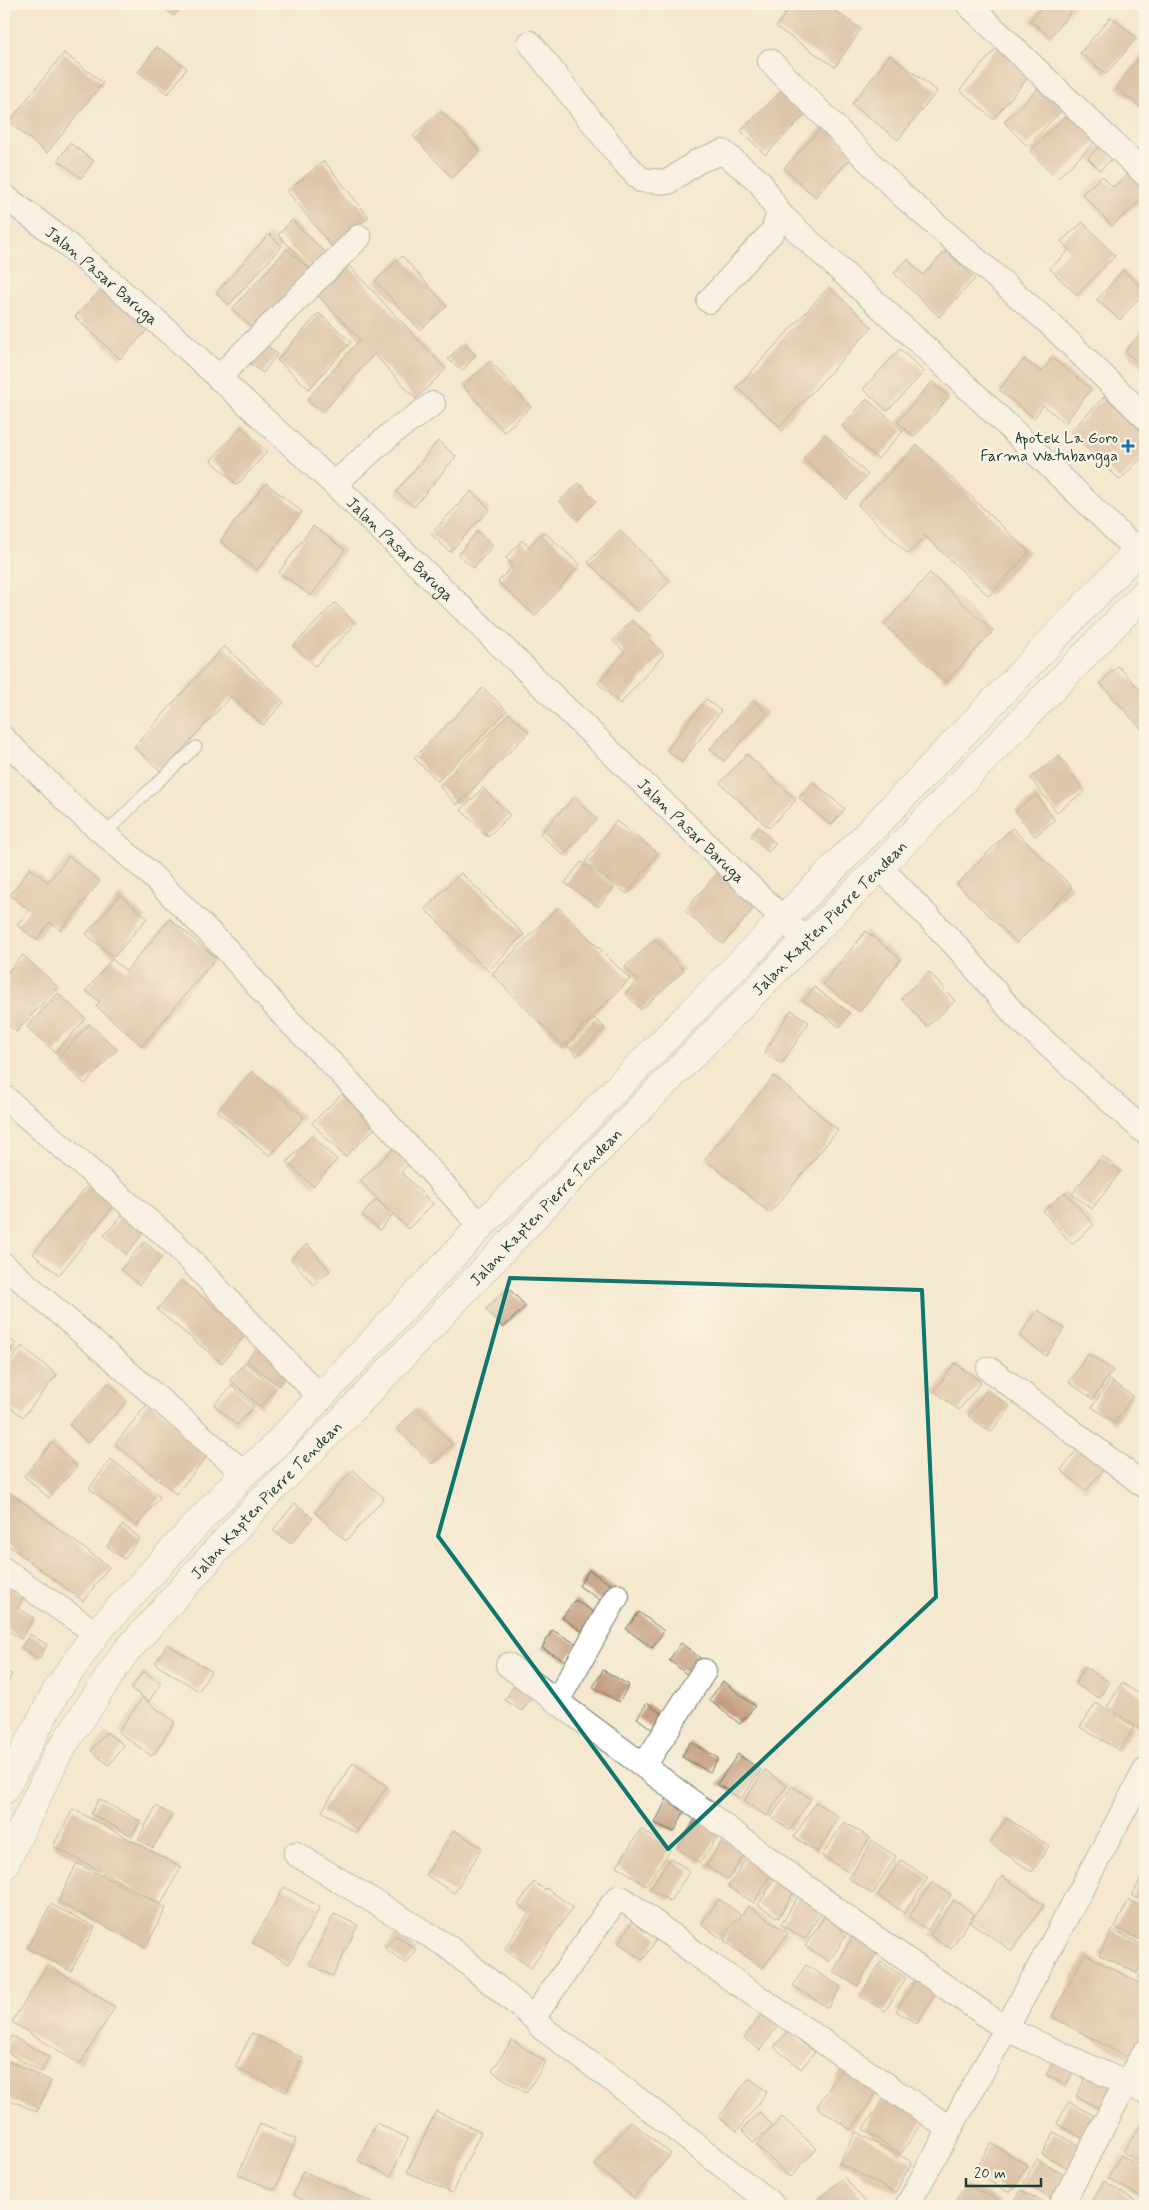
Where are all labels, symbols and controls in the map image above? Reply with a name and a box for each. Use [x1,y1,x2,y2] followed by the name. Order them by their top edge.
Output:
[41,222,162,330] street label: Jalan Pasar Baruga
[980,428,1118,468] place label: Apotek La Goro Farma Watubangga
[1122,440,1134,452] marker: Apotek La Goro Farma Watubangga
[341,493,458,607] street label: Jalan Pasar Baruga
[632,774,749,888] street label: Jalan Pasar Baruga
[748,836,912,1001] street label: Jalan Kapten Pierre Tendean
[466,1124,627,1291] street label: Jalan Kapten Pierre Tendean
[187,1417,347,1584] street label: Jalan Kapten Pierre Tendean
[966,2155,1042,2187] scale bar
[974,2164,1006,2184] text: 20 m

